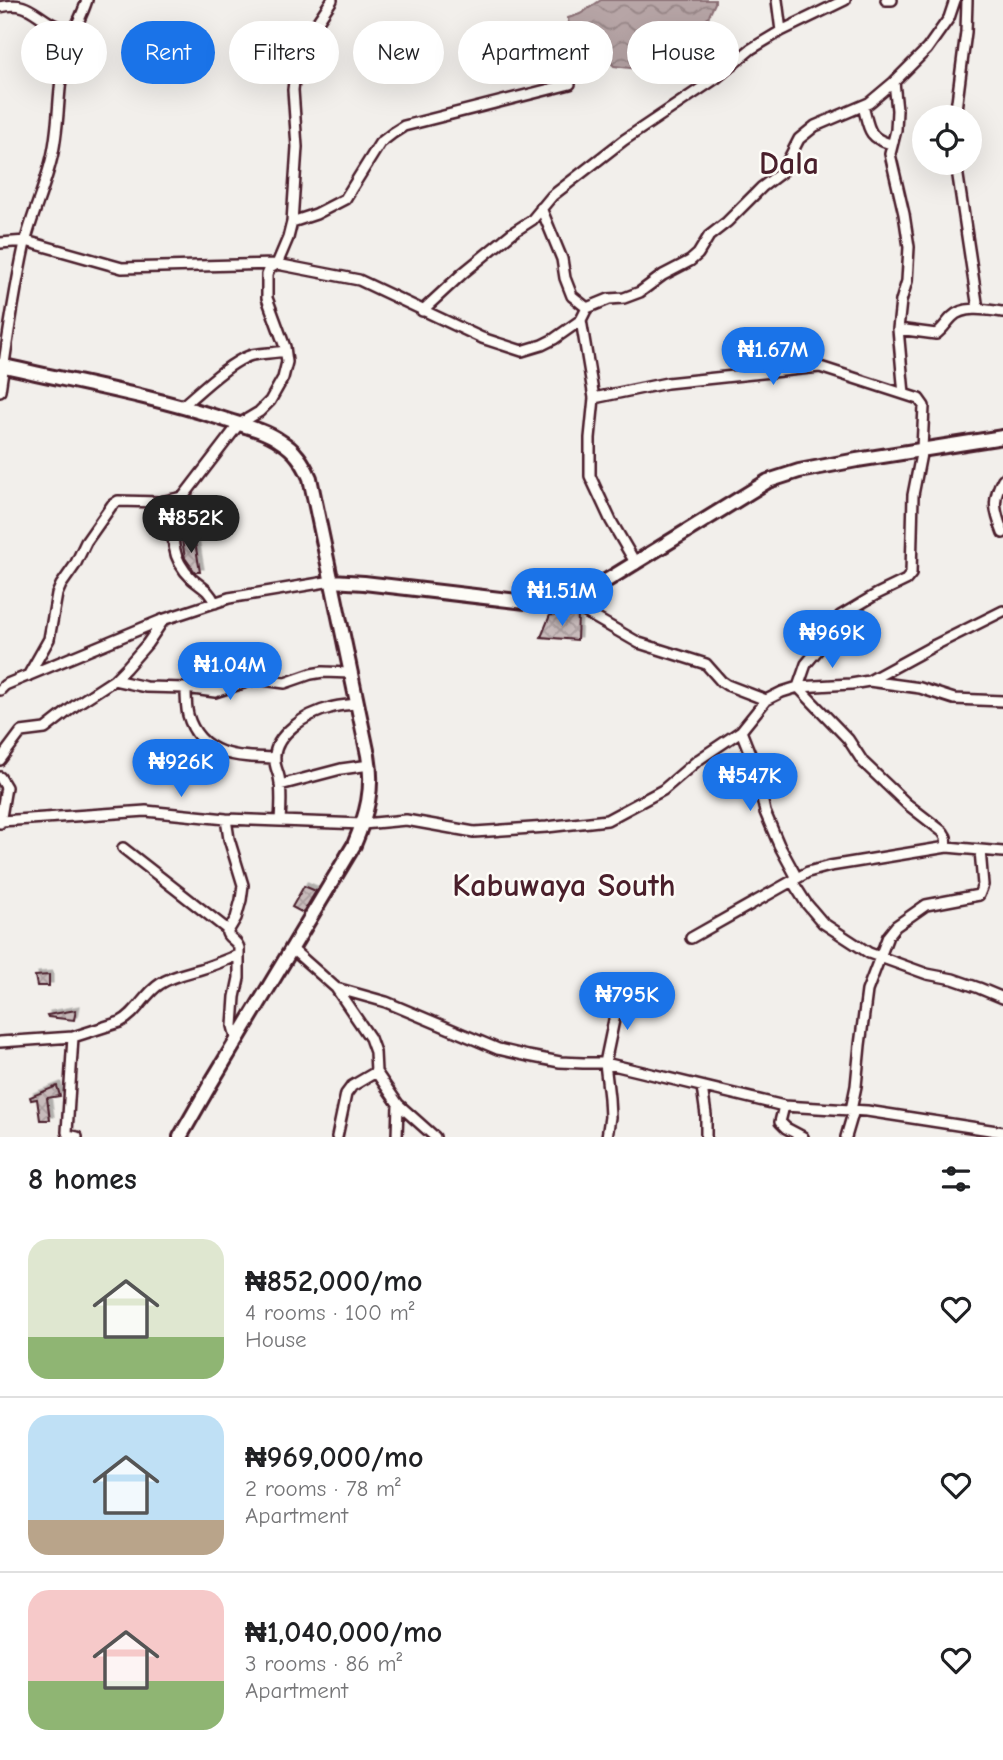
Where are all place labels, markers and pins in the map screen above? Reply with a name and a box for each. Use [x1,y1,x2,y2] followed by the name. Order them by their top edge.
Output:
[716,328,830,387] pin: ₦1.67M
[142,496,240,555] pin: ₦852K
[505,568,619,628] pin: ₦1.51M
[783,610,881,670] pin: ₦969K
[173,642,287,702] pin: ₦1.04M
[132,740,230,799] pin: ₦926K
[701,754,799,813] pin: ₦547K
[578,972,676,1032] pin: ₦795K

